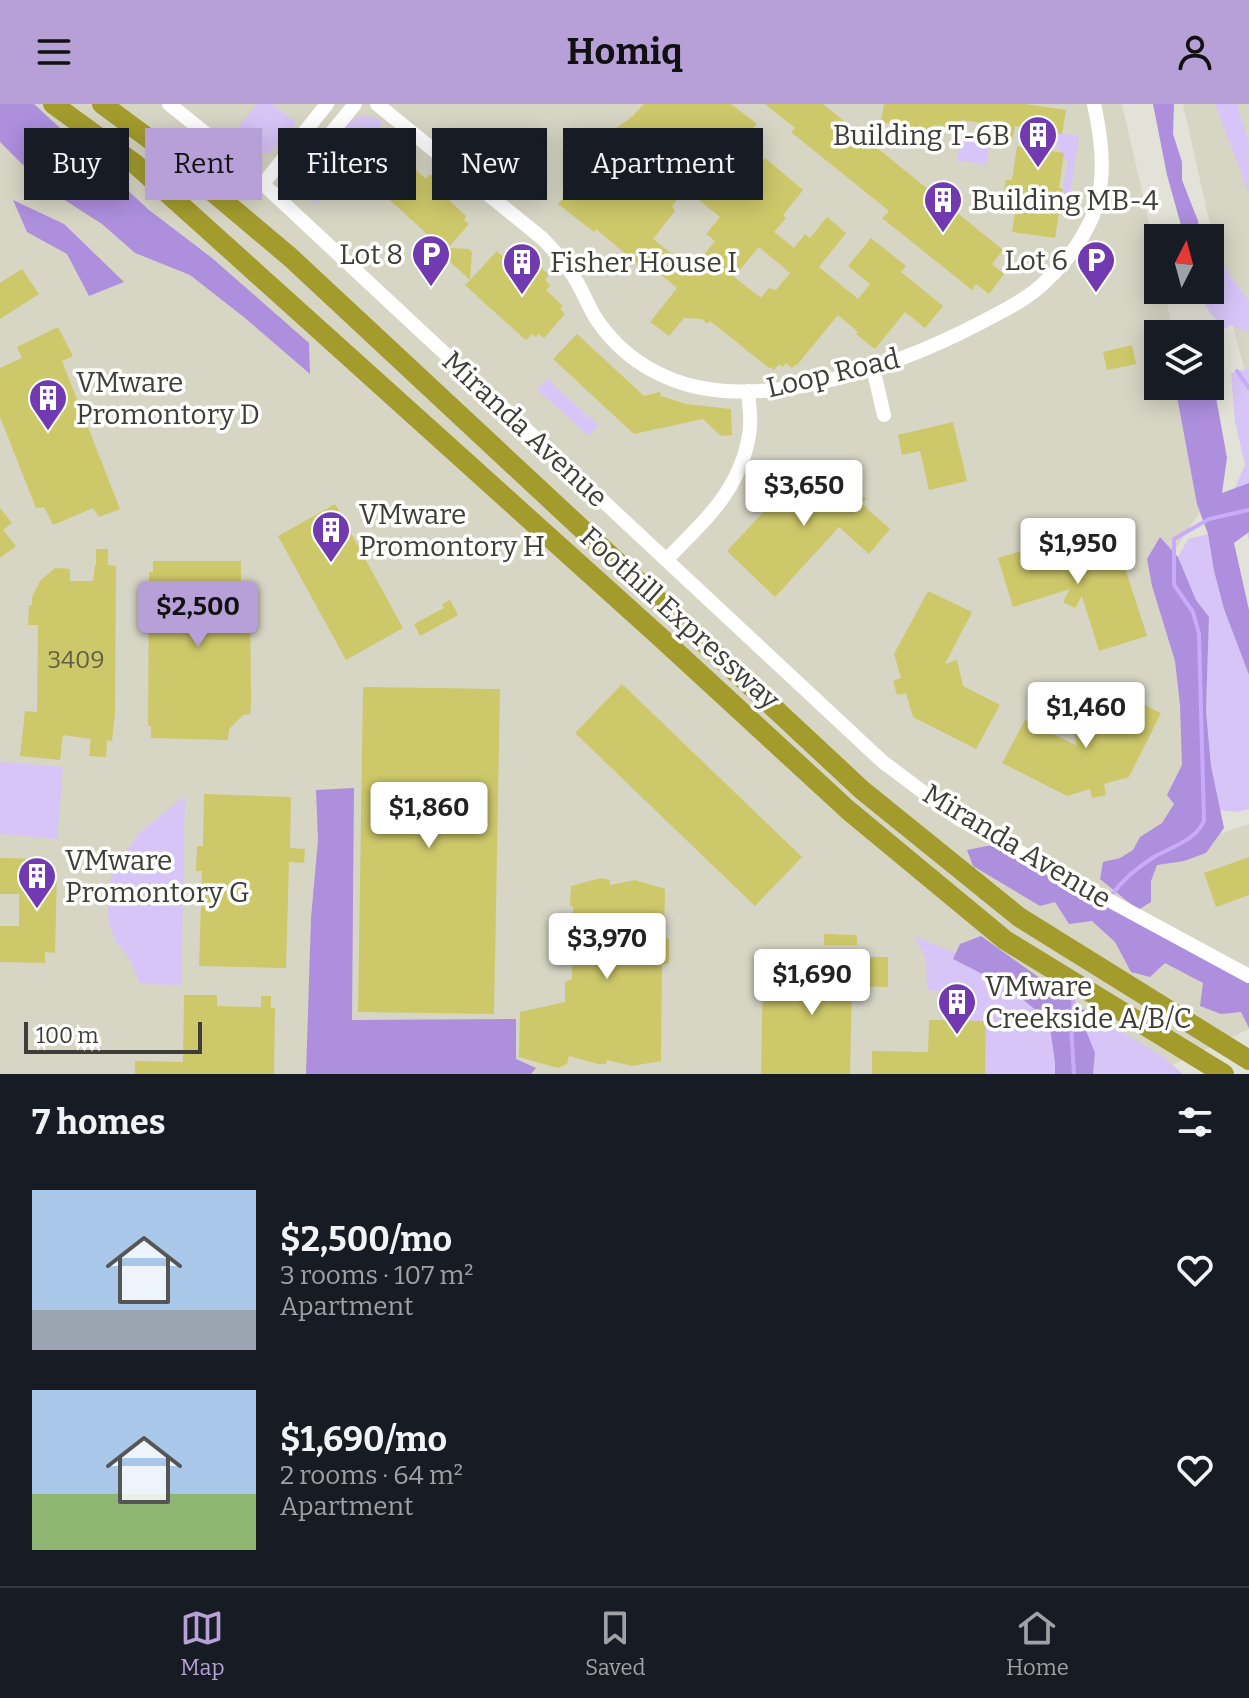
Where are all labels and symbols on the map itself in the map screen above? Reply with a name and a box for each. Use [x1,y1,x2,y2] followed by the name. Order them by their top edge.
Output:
[1017,114,1059,169] building icon: Building T-6B
[833,119,1010,152] place label: Building T-6B
[922,179,964,234] building icon: Building MB-4
[971,184,1159,217] place label: Building MB-4
[1144,224,1224,304] north arrow
[410,233,452,288] parking icon: Lot 8
[339,238,403,271] place label: Lot 8
[1075,239,1117,294] parking icon: Lot 6
[501,241,543,296] building icon: Fisher House I
[1005,244,1068,277] place label: Lot 6
[550,246,737,279] place label: Fisher House I
[763,342,903,404] street label: Loop Road
[436,344,614,514] street label: Miranda Avenue
[76,366,260,431] place label: VMware Promontory D
[27,377,69,432] building icon: VMware Promontory D
[739,460,869,528] pin: $3,650
[359,498,545,563] place label: VMware Promontory H
[310,509,352,564] building icon: VMware Promontory H
[1013,518,1143,586] pin: $1,950
[574,520,787,716] street label: Foothill Expressway
[133,581,263,649] pin: $2,500
[47,646,105,674] house number: 3409
[1021,682,1151,750] pin: $1,460
[917,777,1117,915] street label: Miranda Avenue
[364,782,494,850] pin: $1,860
[65,844,249,909] place label: VMware Promontory G
[16,855,58,910] building icon: VMware Promontory G
[542,913,672,981] pin: $3,970
[747,949,877,1017] pin: $1,690
[985,970,1192,1035] place label: VMware Creekside A/B/C
[936,981,978,1036] building icon: VMware Creekside A/B/C
[24,1018,202,1054] scale bar

